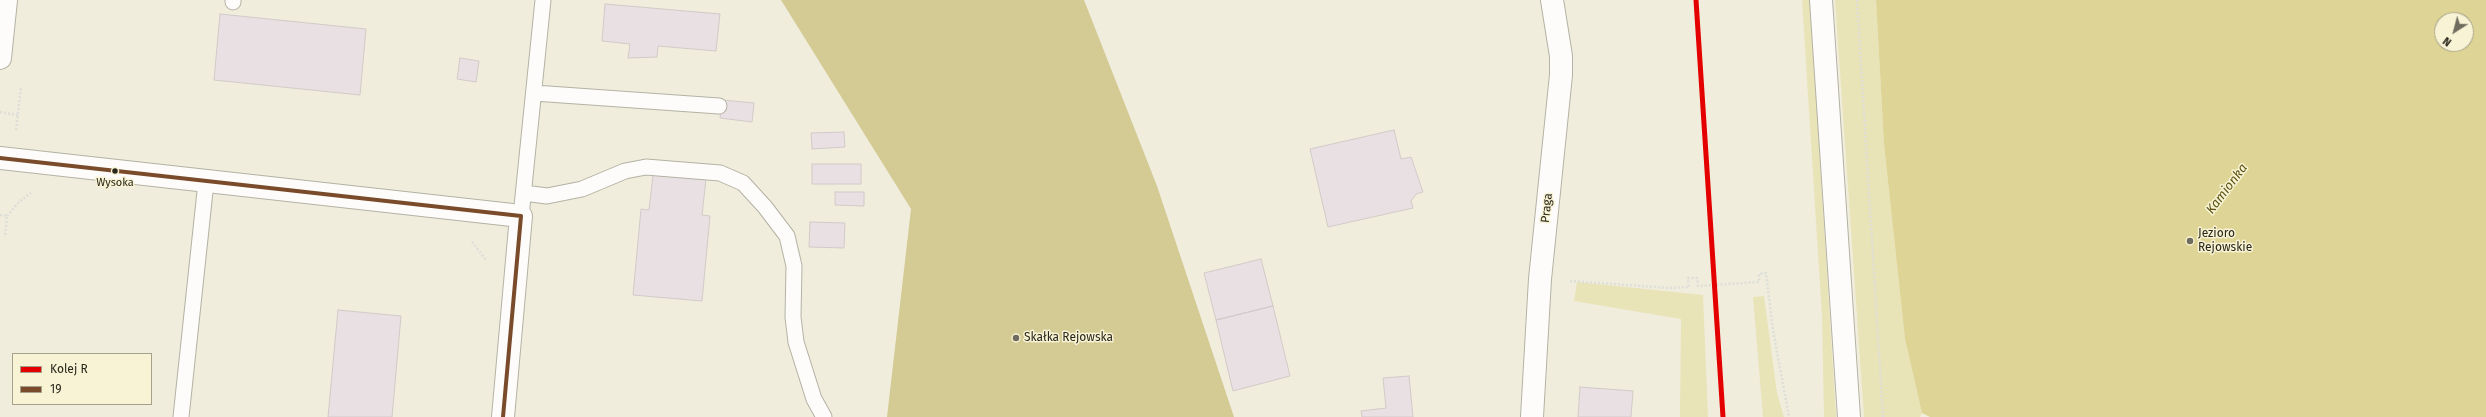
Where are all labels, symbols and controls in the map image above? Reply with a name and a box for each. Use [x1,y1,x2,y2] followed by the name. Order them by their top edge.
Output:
[2434,12,2474,52] north arrow
[2440,34,2454,49] text: N
[2203,161,2251,217] water label: Kamionka
[110,166,120,176] marker: Wysoka
[96,176,134,190] place label: Wysoka
[1538,192,1556,224] street label: Praga
[2198,227,2252,255] place label: Jezioro Rejowskie
[2185,236,2195,246] marker: Jezioro Rejowskie
[1024,331,1113,345] place label: Skałka Rejowska
[1011,333,1021,343] marker: Skałka Rejowska
[12,353,152,405] legend
[50,362,88,376] text: Kolej R
[50,382,62,396] text: 19

